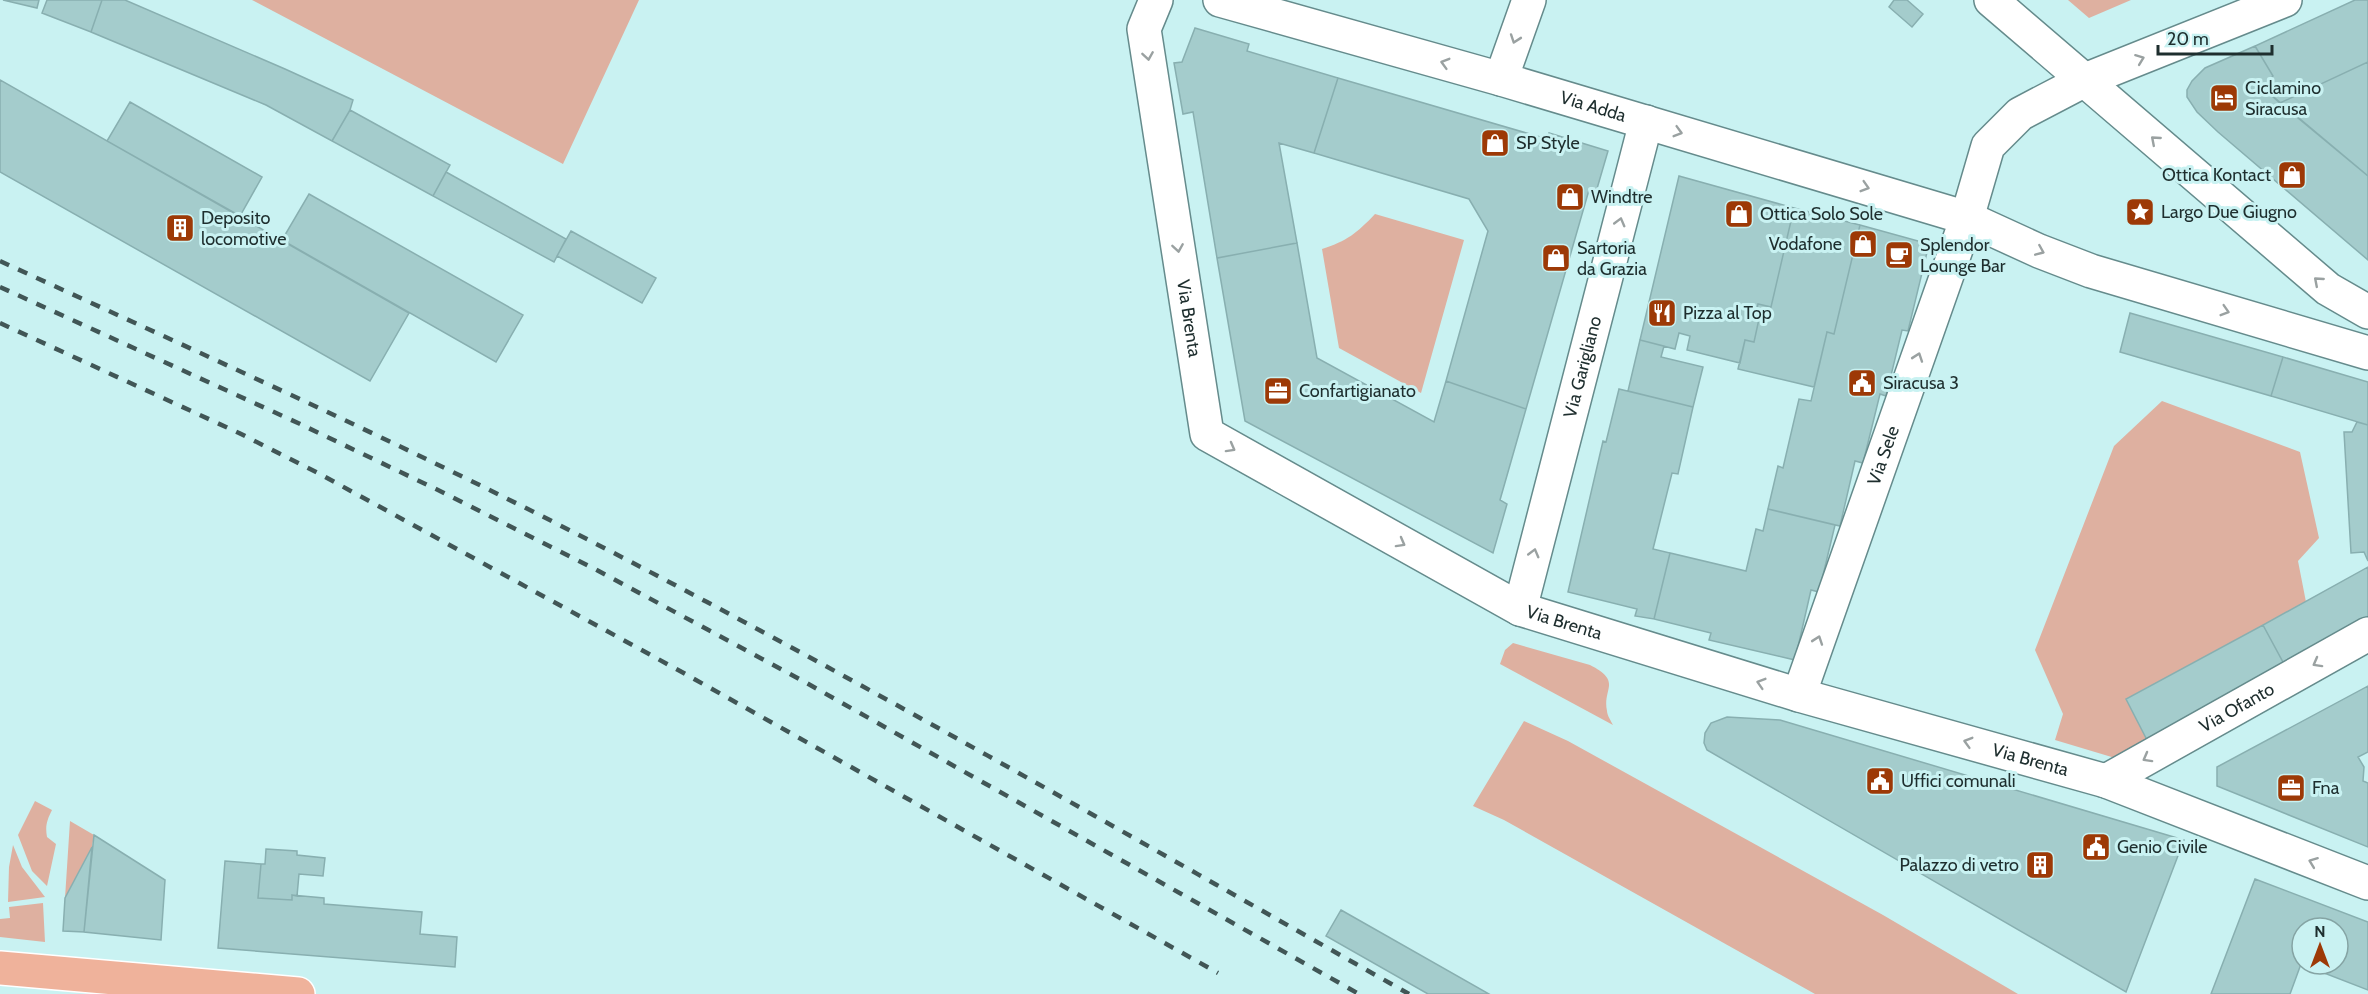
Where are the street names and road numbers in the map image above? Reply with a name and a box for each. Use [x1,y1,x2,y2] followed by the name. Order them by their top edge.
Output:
[1557,86,1629,127] street label: Via Adda
[1172,278,1206,359] street label: Via Brenta
[1559,314,1606,420] street label: Via Garigliano
[1863,423,1904,488] street label: Via Sele
[1523,601,1605,645] street label: Via Brenta
[2195,678,2278,737] street label: Via Ofanto
[1990,739,2071,781] street label: Via Brenta

